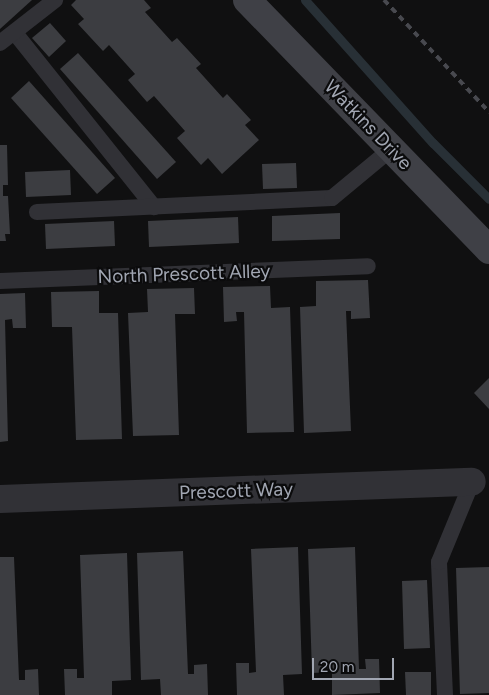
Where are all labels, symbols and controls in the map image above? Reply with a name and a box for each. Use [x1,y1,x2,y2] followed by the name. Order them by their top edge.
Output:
[319,75,417,175] street label: Watkins Drive
[97,260,271,288] street label: North Prescott Alley
[179,478,293,504] street label: Prescott Way
[314,648,396,680] scale bar
[320,658,354,676] text: 20 m

